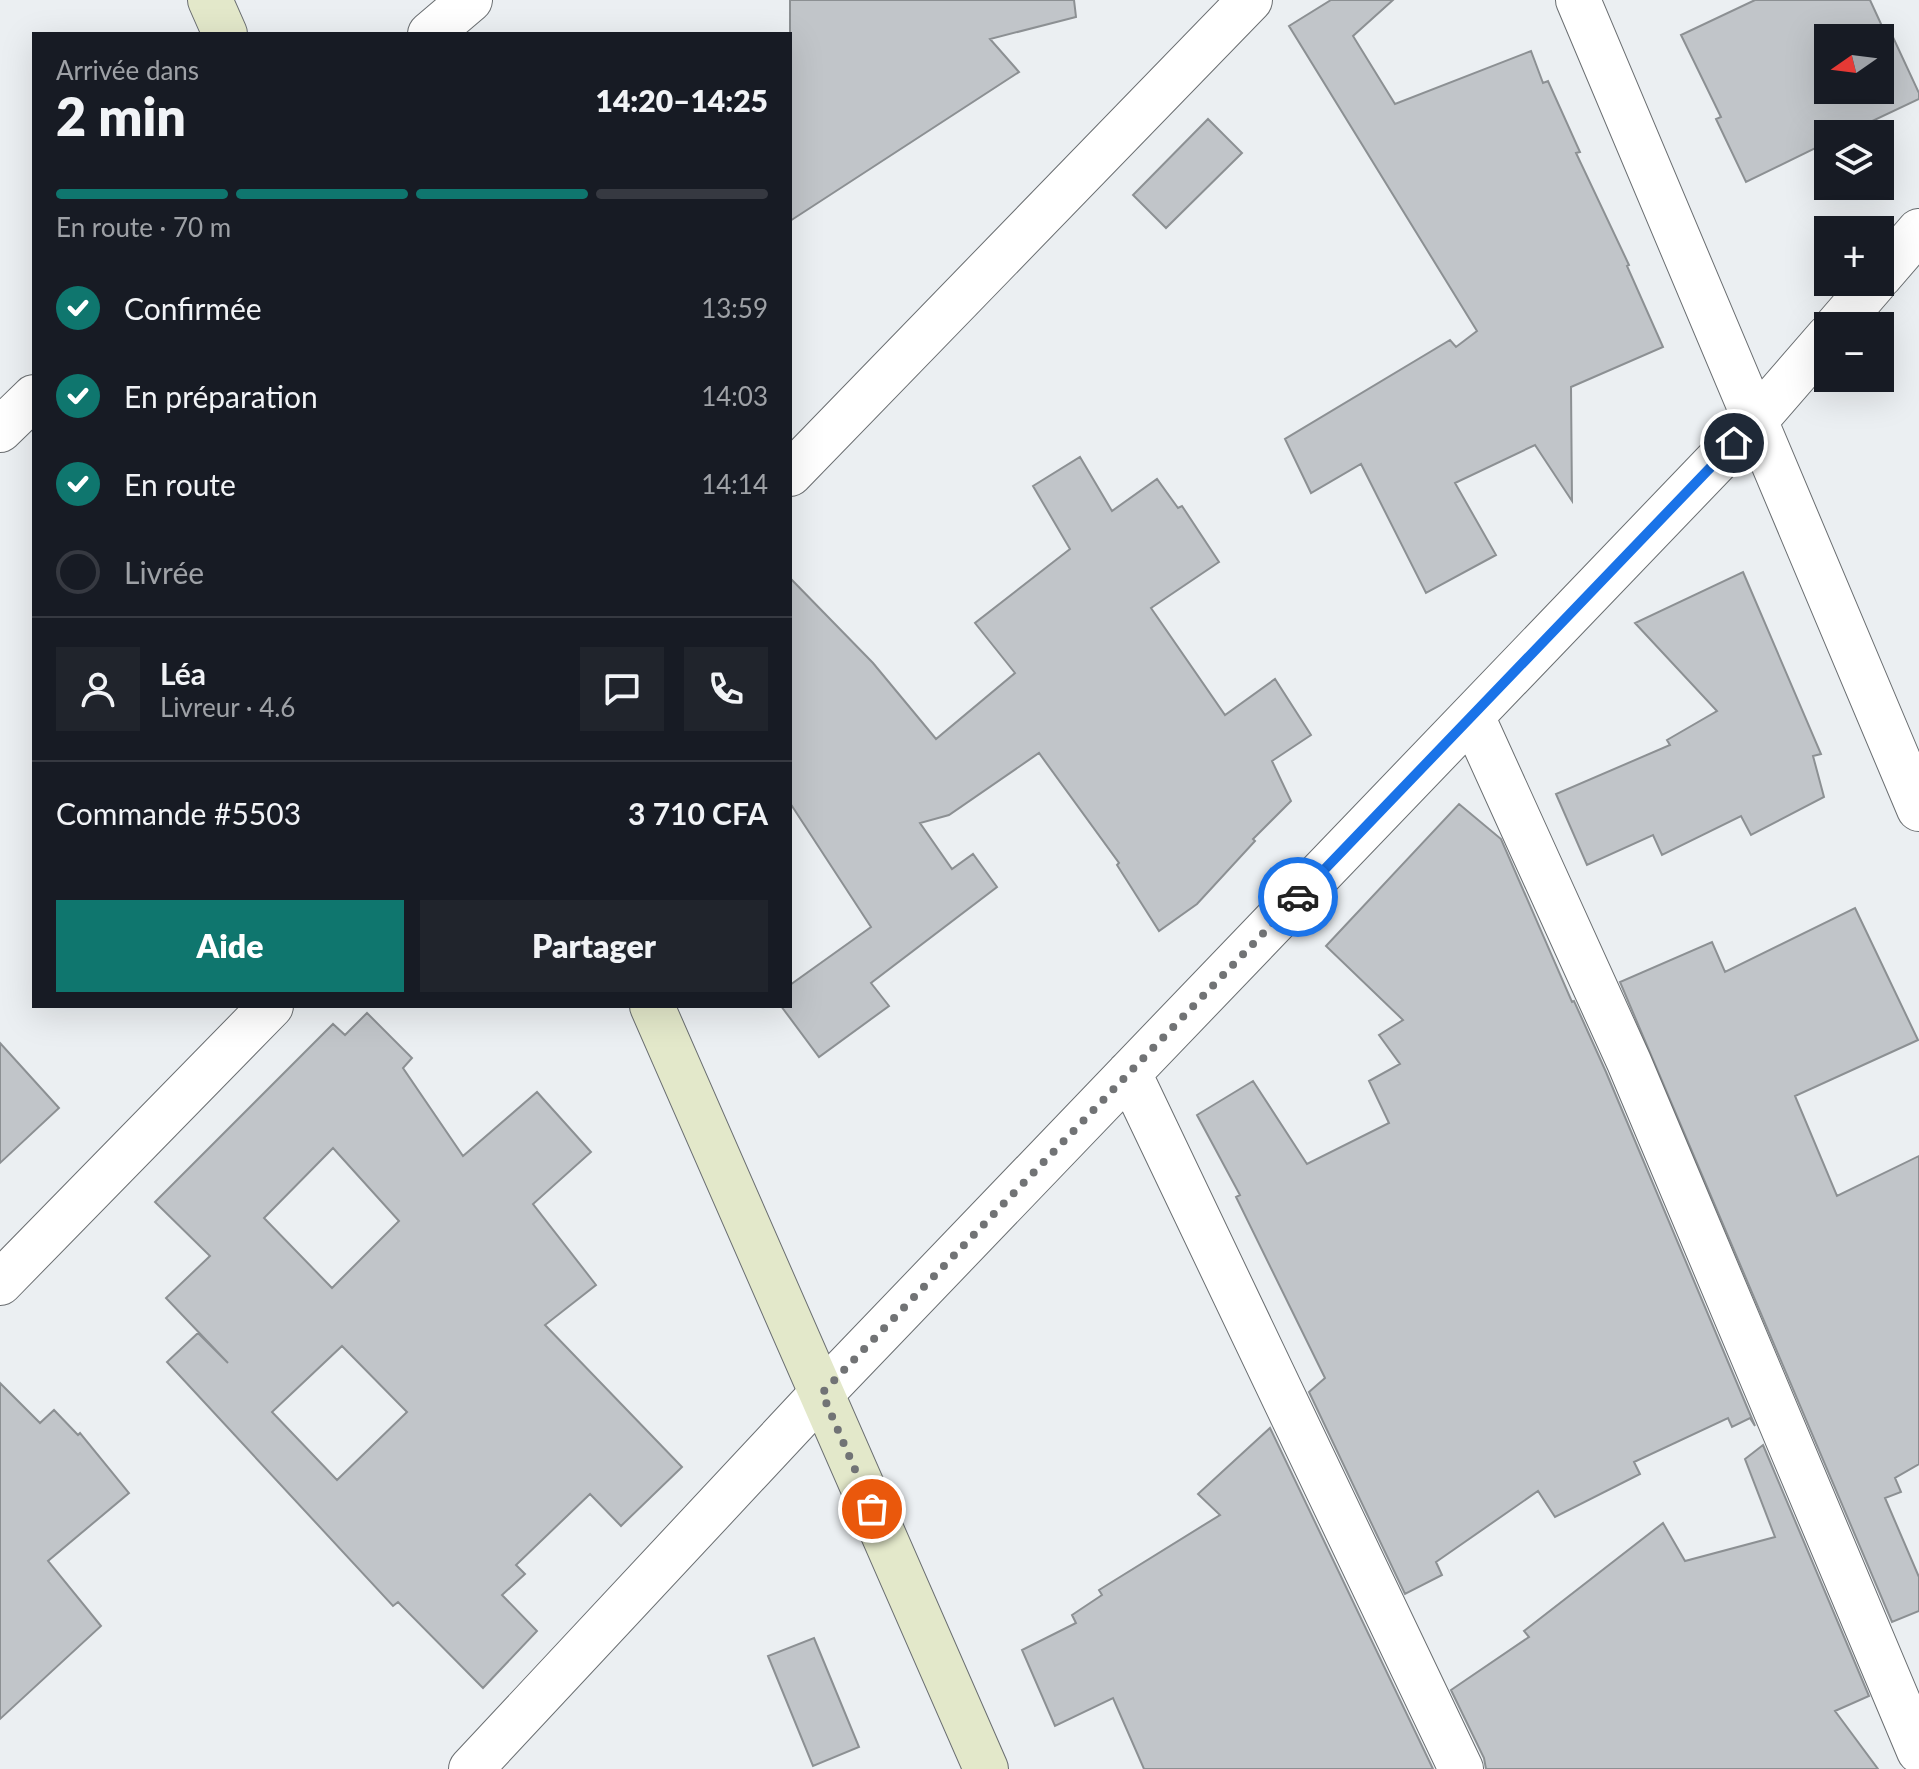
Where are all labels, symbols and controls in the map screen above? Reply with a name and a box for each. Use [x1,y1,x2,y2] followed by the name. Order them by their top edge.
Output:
[1814,24,1894,104] north arrow
[1814,24,1894,392] map controls
[56,54,199,86] text: Arrivée dans
[595,82,768,118] text: 14:20–14:25
[56,85,186,147] text: 2 min
[1814,120,1894,200] button: layers
[56,211,231,243] text: En route · 70 m
[1814,216,1894,296] button: +
[56,286,100,330] icon: check
[124,290,262,326] text: Confirmée
[701,292,768,324] text: 13:59
[1814,312,1894,392] button: −
[56,374,100,418] icon: check
[124,378,318,414] text: En préparation
[701,380,768,412] text: 14:03
[1700,409,1768,477] pin
[1712,421,1756,465] icon: home
[56,462,100,506] icon: check
[124,466,236,502] text: En route
[701,468,768,500] text: 14:14
[124,554,204,590] text: Livrée
[56,647,140,731] button: person
[580,647,664,731] button: chat
[684,647,768,731] button: phone
[160,655,206,691] text: Léa
[160,691,295,723] text: Livreur · 4.6
[56,795,301,831] text: Commande #5503
[628,795,768,831] text: 3 710 CFA
[1258,857,1338,937] courier
[1276,875,1320,919] icon: car
[56,900,404,992] button: Aide
[420,900,768,992] button: Partager
[838,1475,906,1543] pin
[850,1487,894,1531] icon: bag

